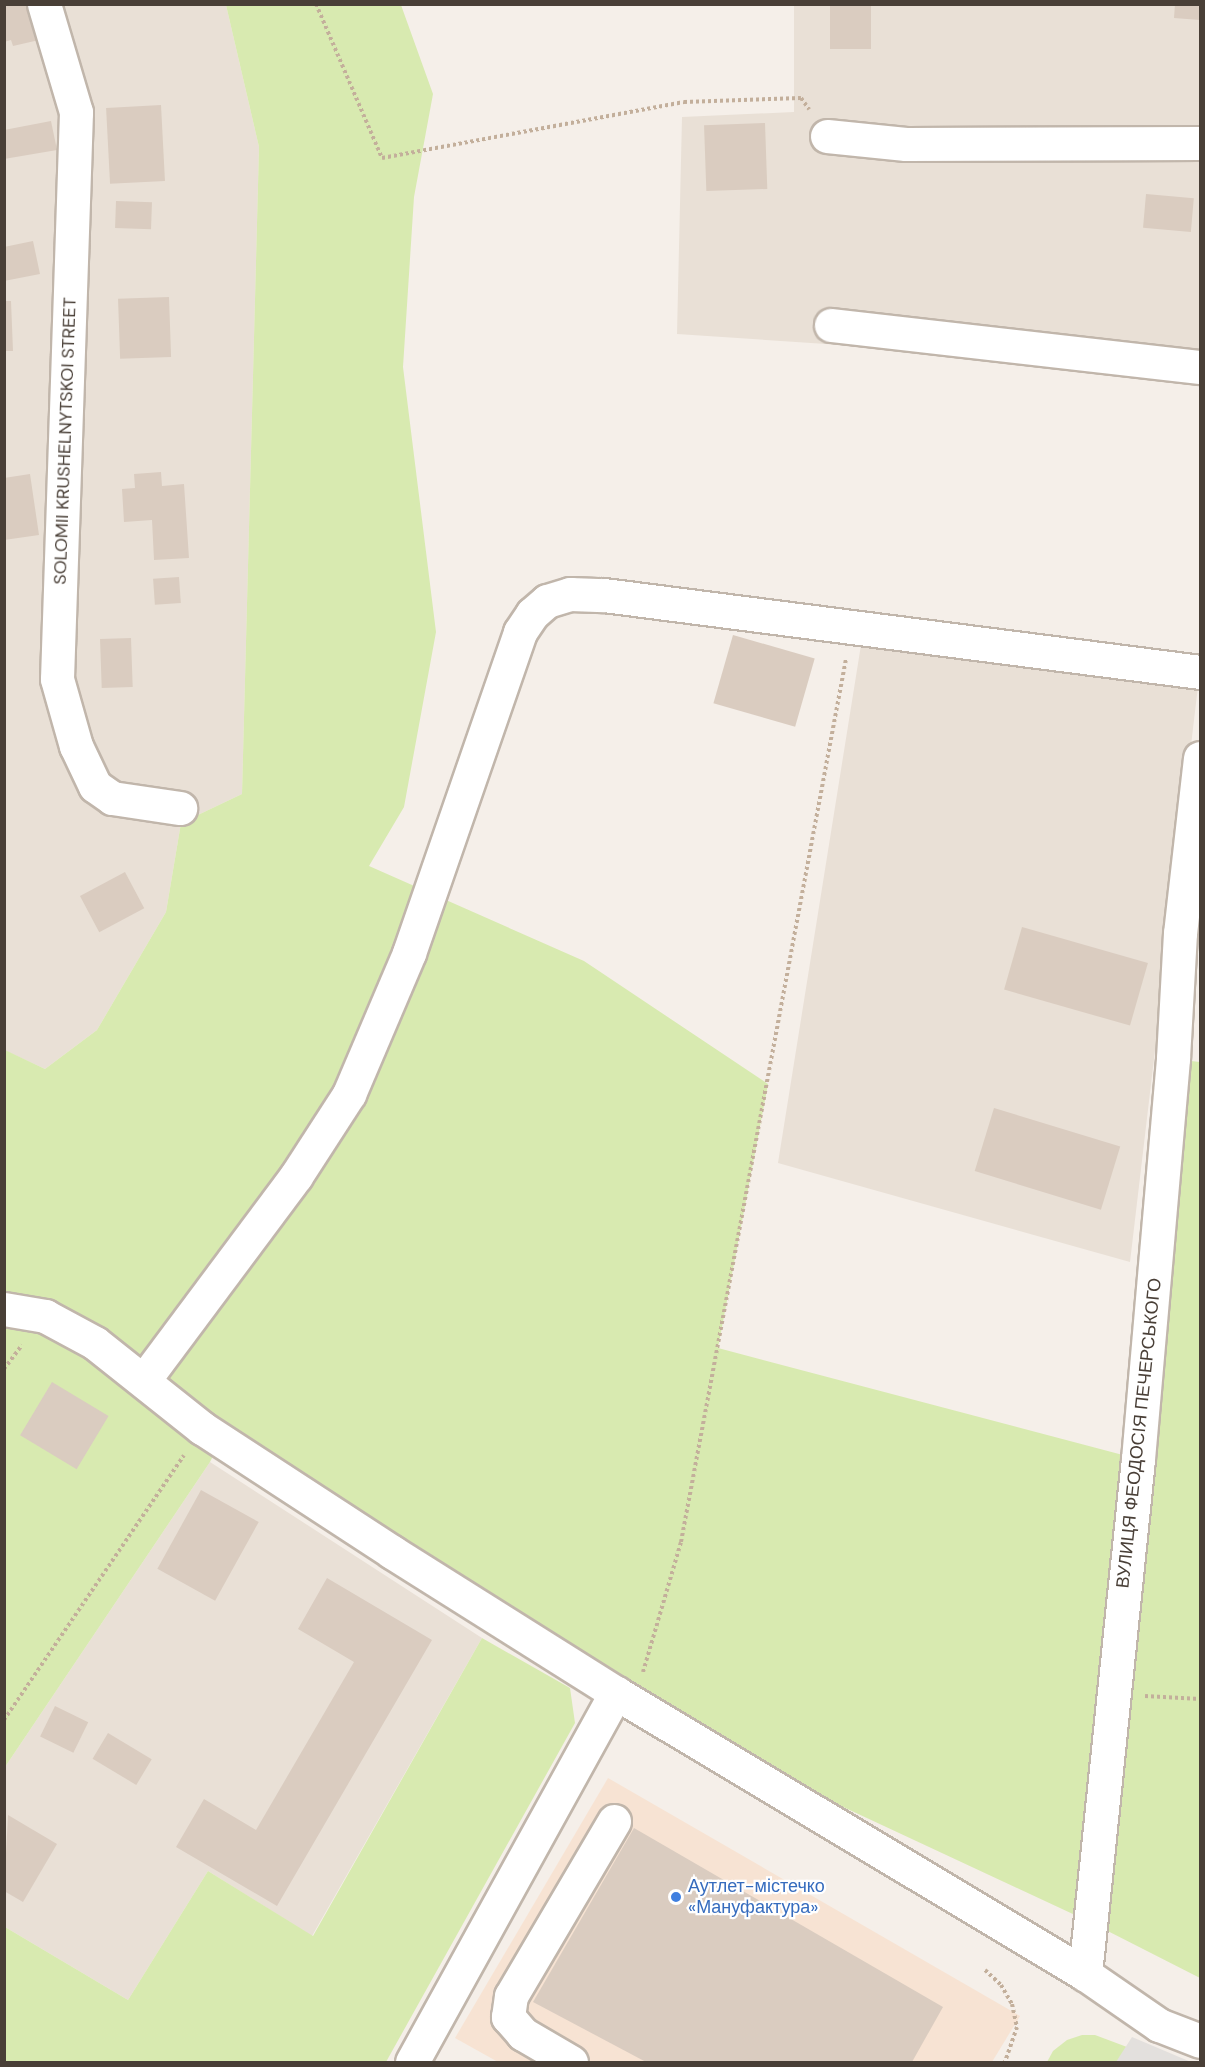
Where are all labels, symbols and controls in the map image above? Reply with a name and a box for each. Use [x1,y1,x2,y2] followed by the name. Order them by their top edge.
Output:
[49,297,81,585] street label: SOLOMII KRUSHELNYTSKOI STREET
[1112,1277,1166,1589] street label: ВУЛИЦЯ ФЕОДОСІЯ ПЕЧЕРСЬКОГО
[688,1876,825,1918] place label: Аутлет-містечко «Мануфактура»
[669,1890,683,1904] marker: Аутлет-містечко «Мануфактура»

